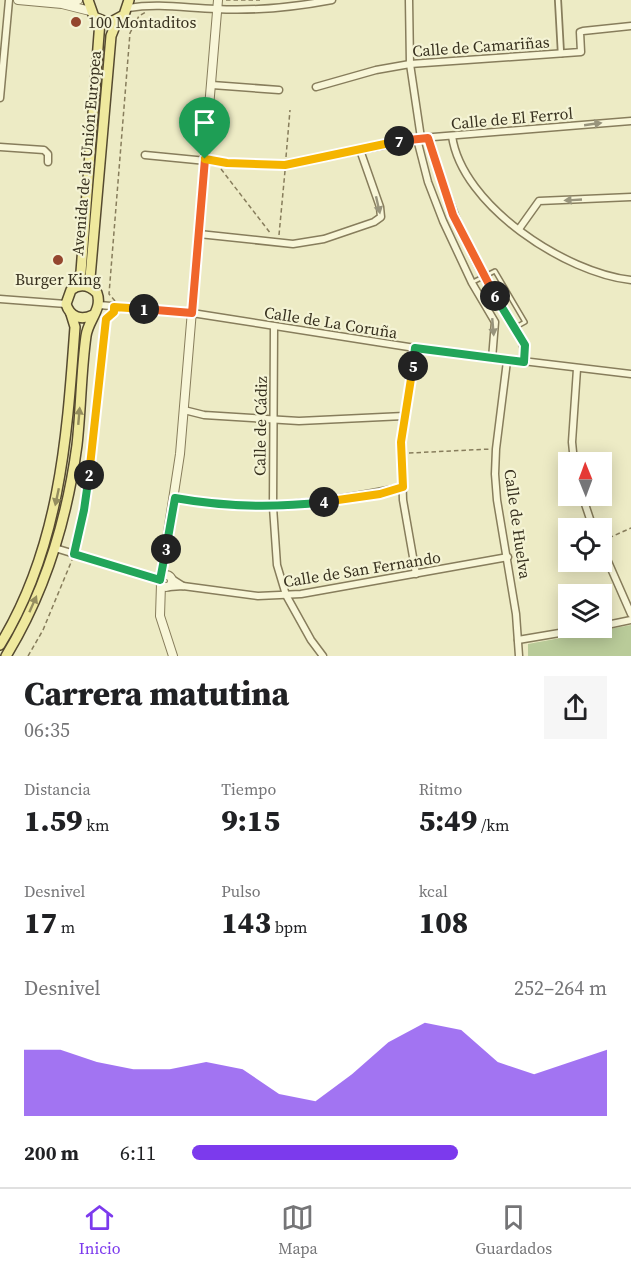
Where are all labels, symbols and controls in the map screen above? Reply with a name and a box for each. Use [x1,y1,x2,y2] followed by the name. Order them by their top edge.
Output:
[88,11,196,33] place label: 100 Montaditos
[69,15,83,29] marker: 100 Montaditos
[412,30,550,62] street label: Calle de Camariñas
[66,49,106,256] street label: Avenida de la Unión Europea
[179,97,230,159] pin
[450,102,574,134] street label: Calle de El Ferrol
[188,106,221,139] icon: arrive
[584,119,603,128] one-way arrow
[384,126,414,156] pin: 7
[395,130,403,152] text: 7
[563,195,582,204] one-way arrow
[374,196,383,215] one-way arrow
[51,253,65,267] marker: Burger King
[15,268,101,290] place label: Burger King
[480,281,510,311] pin: 6
[491,285,499,307] text: 6
[129,294,159,324] pin: 1
[140,298,148,320] text: 1
[263,301,400,344] street label: Calle de La Coruña
[488,318,498,337] one-way arrow
[398,351,428,381] pin: 5
[409,355,417,377] text: 5
[248,376,272,476] street label: Calle de Cádiz
[74,407,84,426] one-way arrow
[558,452,612,506] north arrow
[558,452,612,638] map controls
[74,460,104,490] pin: 2
[85,464,93,486] text: 2
[499,468,537,581] street label: Calle de Huelva
[309,487,339,517] pin: 4
[52,488,62,506] one-way arrow
[320,491,328,513] text: 4
[558,518,612,572] button: locate
[151,534,181,564] pin: 3
[162,538,170,560] text: 3
[282,546,443,592] street label: Calle de San Fernando
[558,584,612,638] button: layers
[28,595,38,613] one-way arrow
[24,671,289,716] text: Carrera matutina
[544,676,607,739] button: share
[24,716,70,744] text: 06:35
[24,778,91,800] text: Distancia
[221,778,276,800] text: Tiempo
[419,778,462,800] text: Ritmo
[24,800,83,841] text: 1.59
[221,800,280,841] text: 9:15
[419,800,477,841] text: 5:49
[83,814,110,836] text: km
[477,814,509,836] text: /km
[24,880,85,902] text: Desnivel
[221,880,261,902] text: Pulso
[419,880,448,902] text: kcal
[24,902,57,943] text: 17
[221,902,271,943] text: 143
[419,902,468,943] text: 108
[57,916,75,938] text: m
[271,916,307,938] text: bpm
[24,974,101,1002] text: Desnivel
[514,974,607,1002] text: 252–264 m
[24,1139,79,1167] text: 200 m
[120,1139,156,1167] text: 6:11
[79,1201,121,1259] tab: Inicio
[278,1201,318,1259] tab: Mapa
[475,1201,552,1259] tab: Guardados

